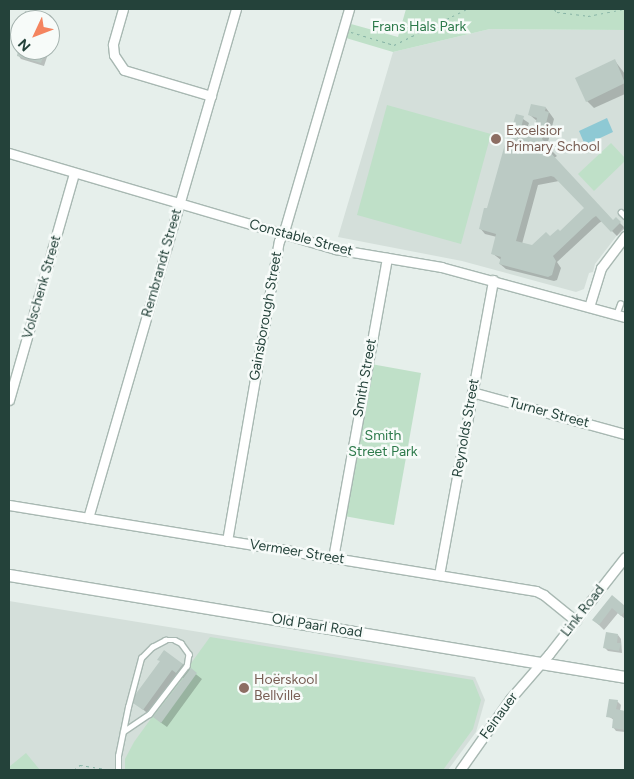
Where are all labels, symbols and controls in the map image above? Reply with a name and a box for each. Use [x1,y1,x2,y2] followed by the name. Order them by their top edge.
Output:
[10,10,60,60] north arrow
[372,19,466,35] park label: Frans Hals Park
[14,35,34,55] text: N
[506,123,600,156] place label: Excelsior Primary School
[490,133,502,145] marker: Excelsior Primary School
[138,207,186,319] street label: Rembrandt Street
[247,216,355,260] street label: Constable Street
[19,233,65,341] street label: Volschenk Street
[246,250,286,382] street label: Gainsborough Street
[350,337,380,419] street label: Smith Street
[449,377,483,479] street label: Reynolds Street
[507,394,591,432] street label: Turner Street
[348,428,418,461] park label: Smith Street Park
[248,536,346,568] street label: Vermeer Street
[558,582,608,640] street label: Link Road
[271,611,363,641] street label: Old Paarl Road
[254,672,318,704] place label: Hoërskool Bellville
[238,682,250,694] marker: Hoërskool Bellville
[476,689,522,743] street label: Feinauer

